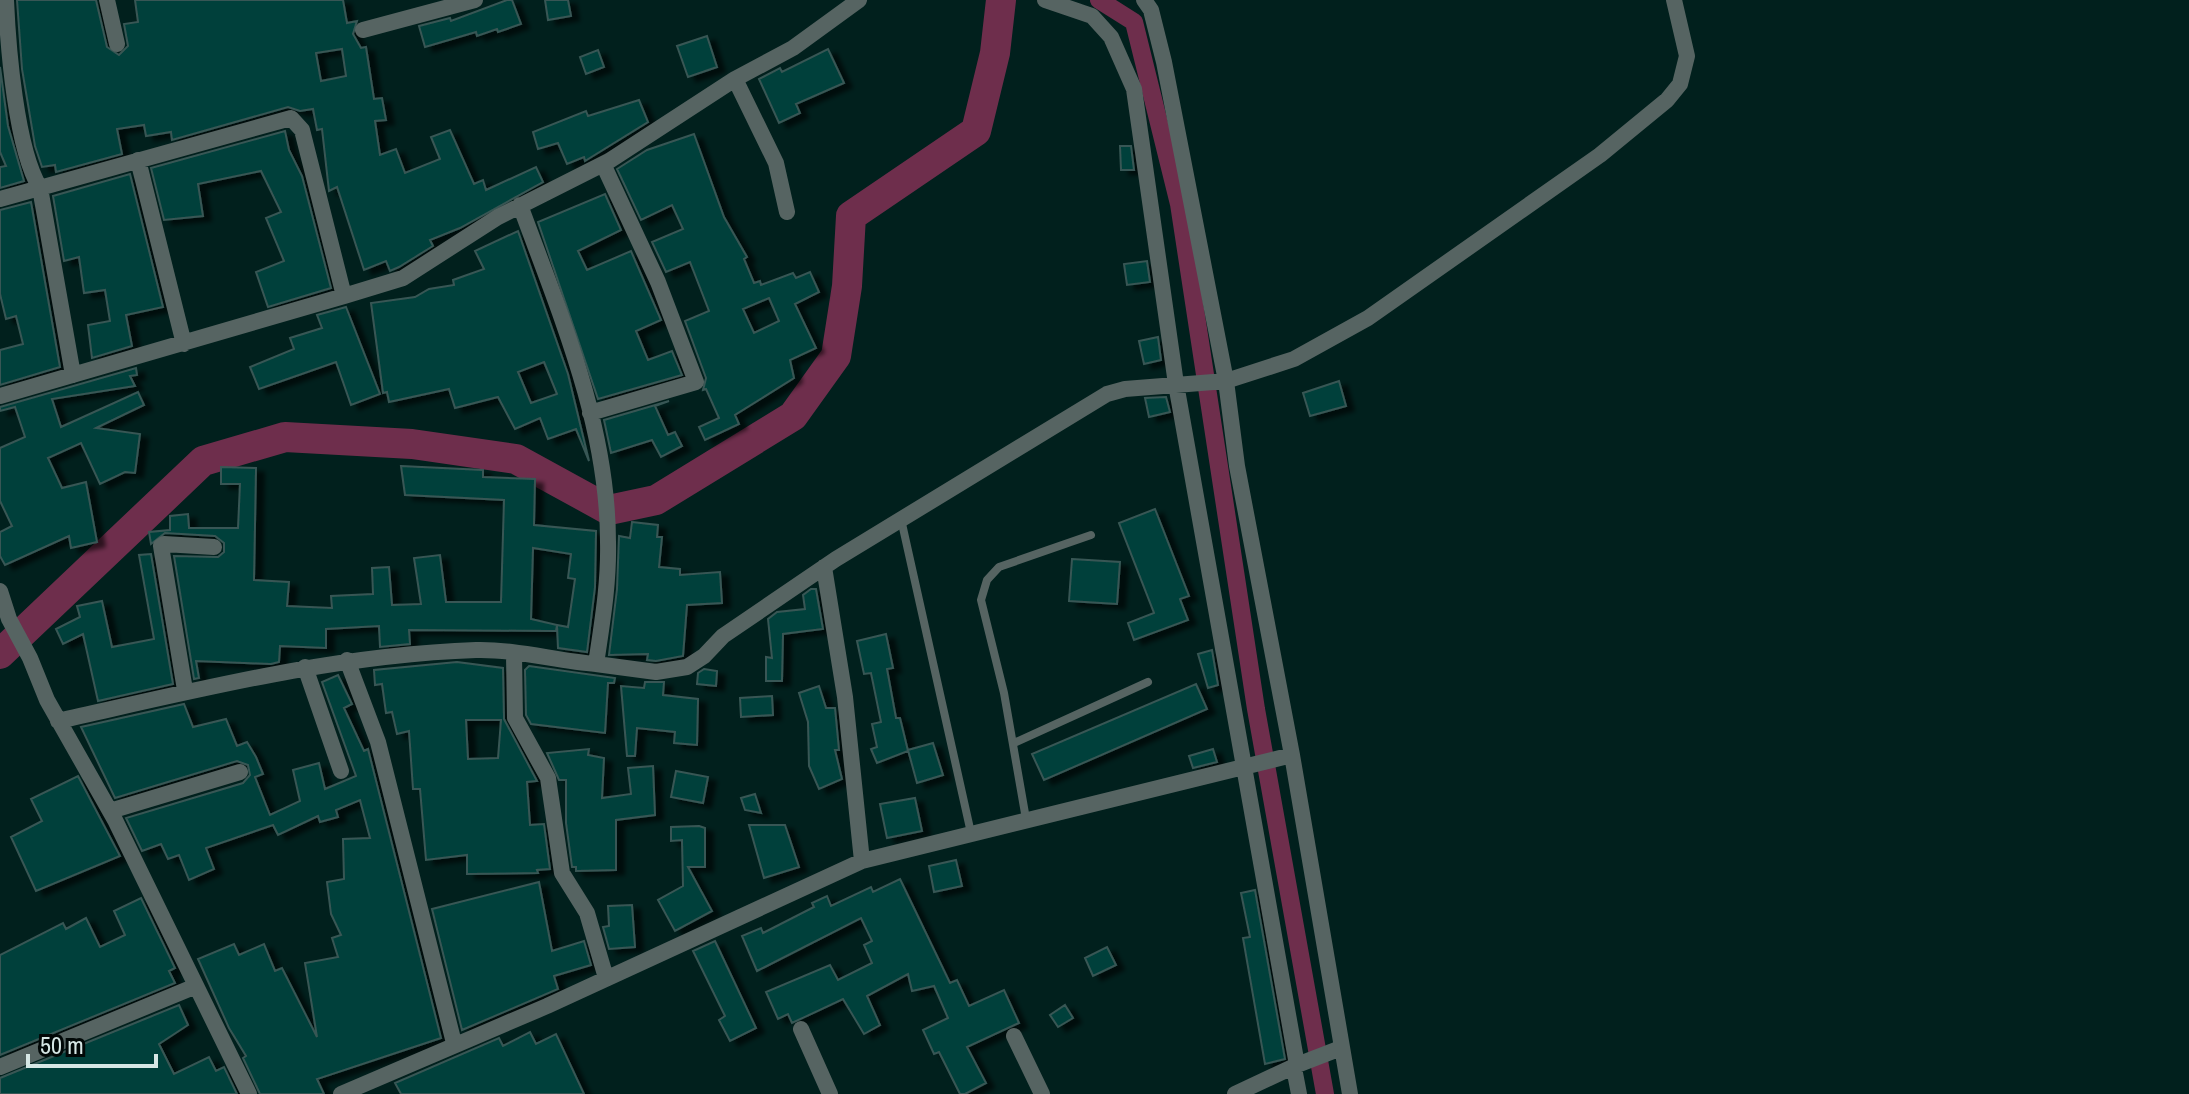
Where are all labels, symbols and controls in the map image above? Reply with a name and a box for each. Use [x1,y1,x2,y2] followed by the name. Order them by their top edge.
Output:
[28,1018,156,1068] scale bar
[40,1029,84,1061] text: 50 m

